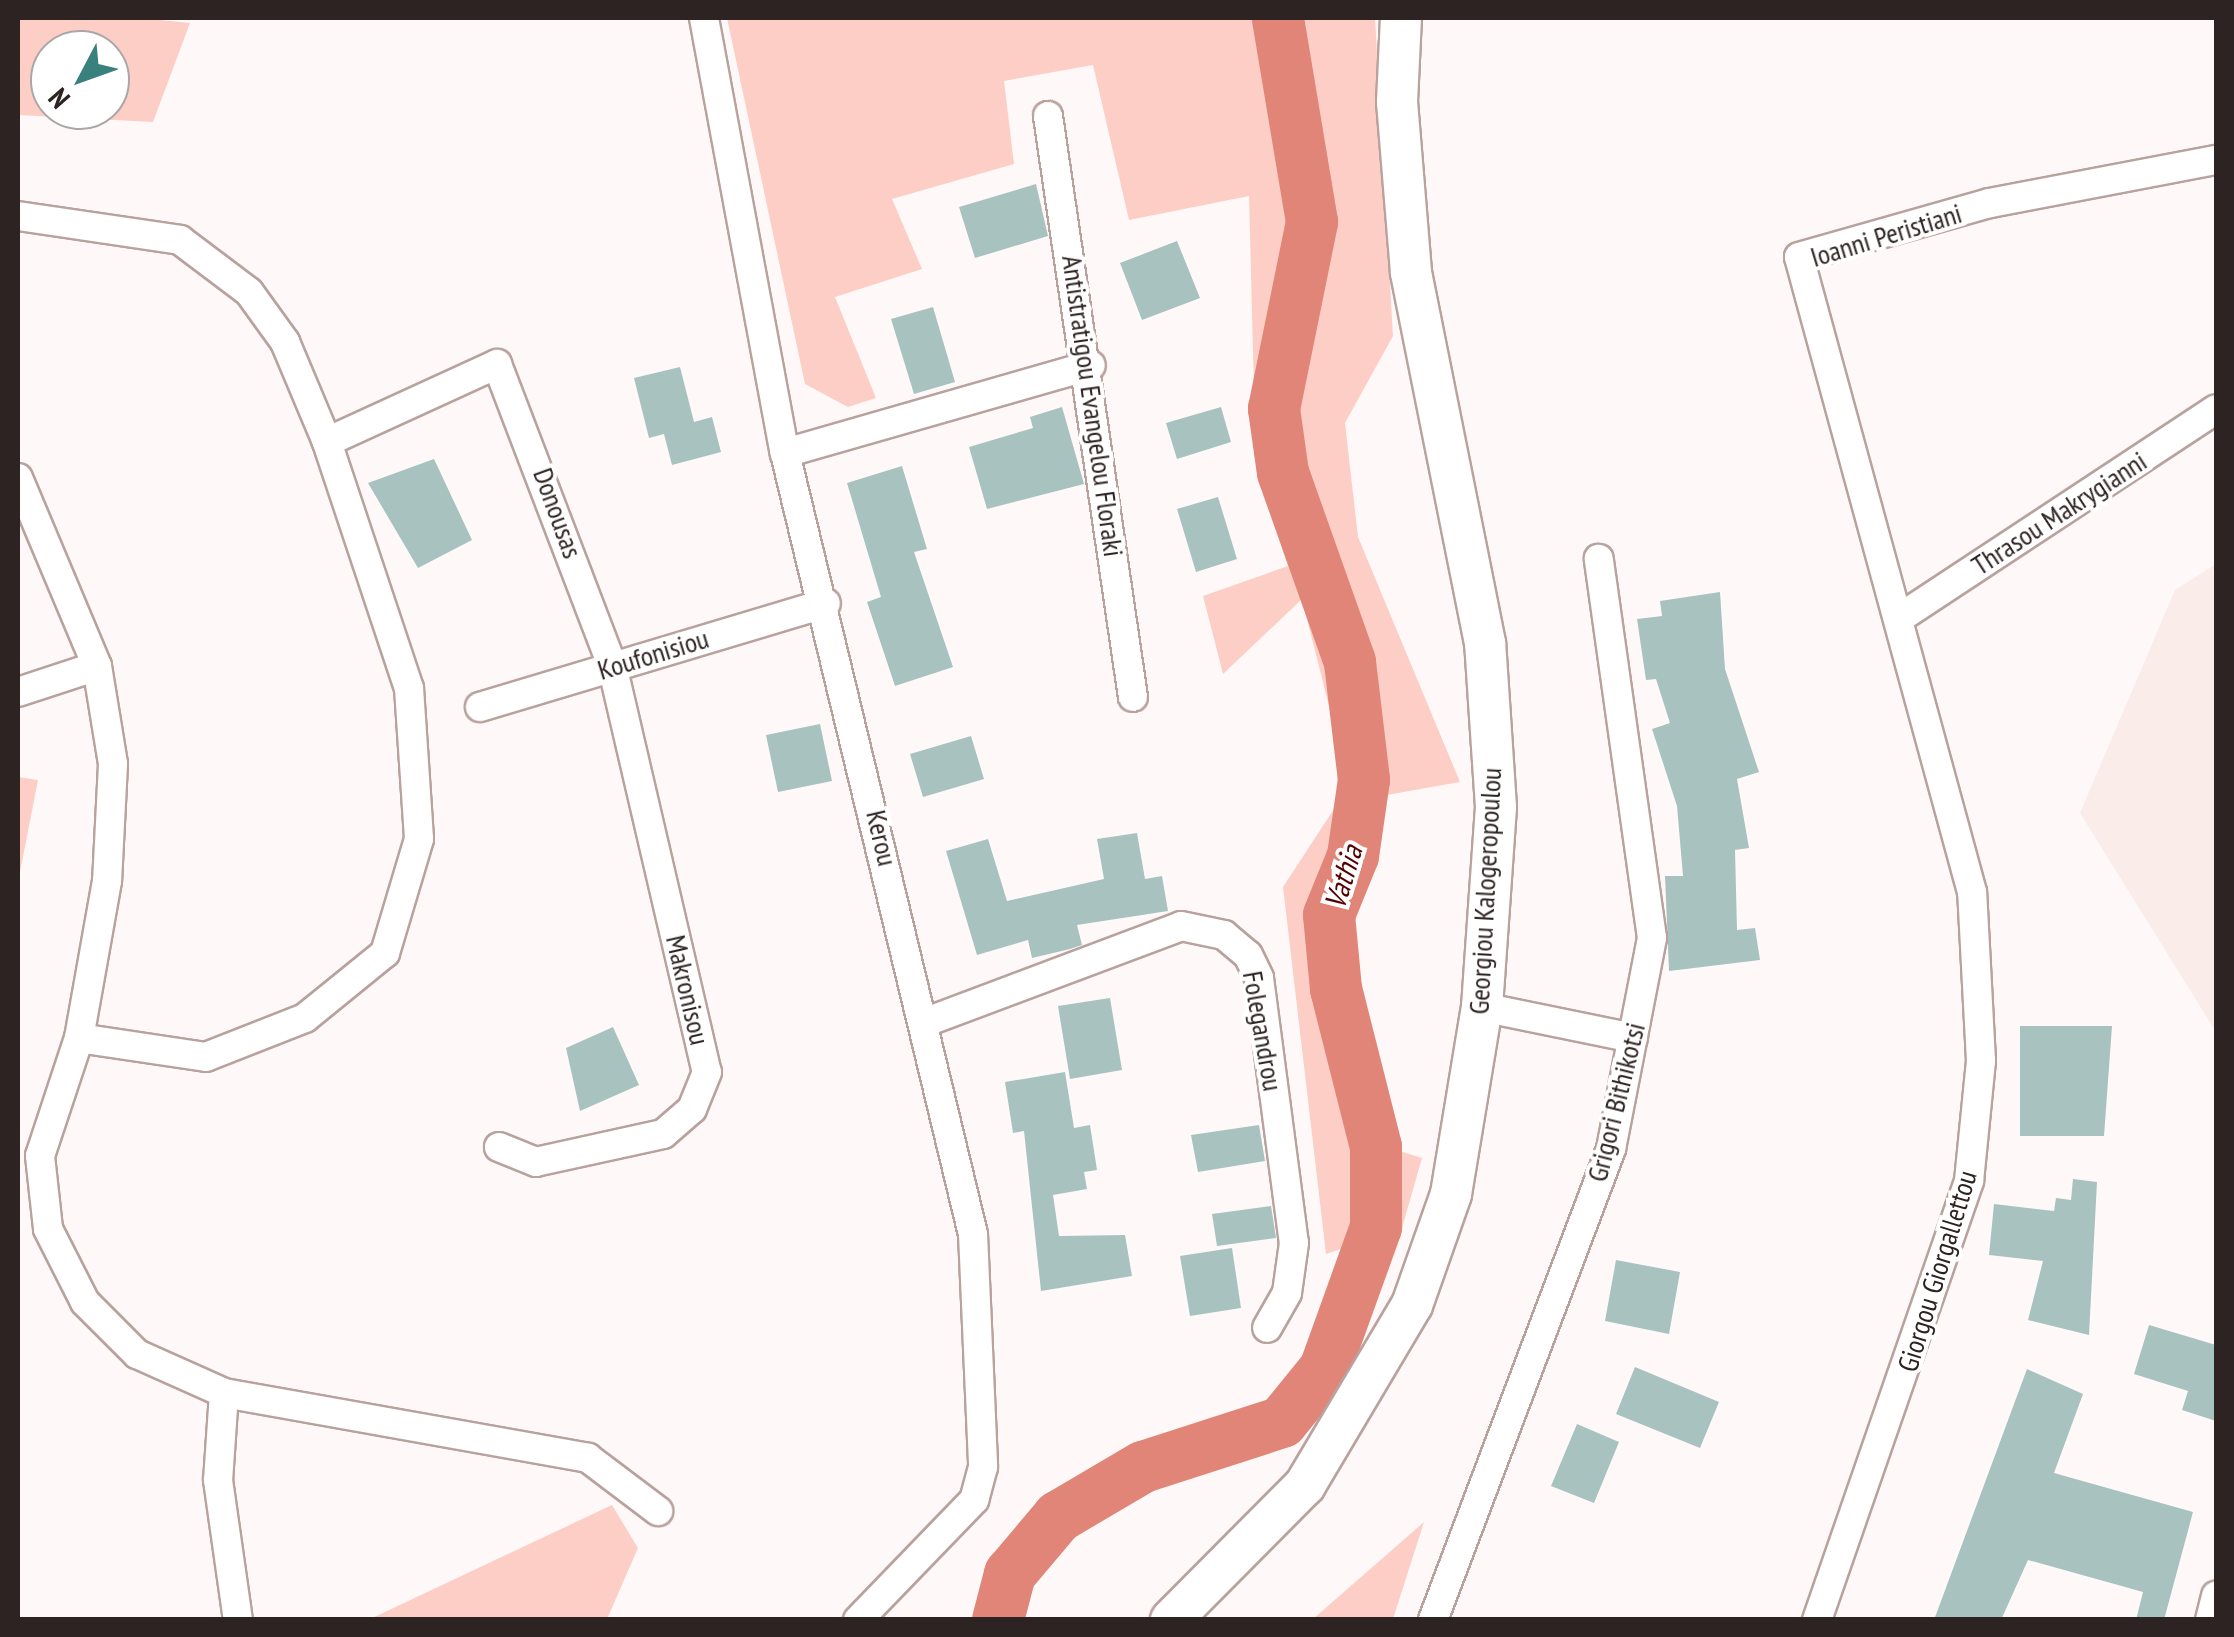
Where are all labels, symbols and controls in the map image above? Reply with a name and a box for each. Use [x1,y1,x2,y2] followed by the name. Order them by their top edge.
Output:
[30,30,130,130] north arrow
[40,81,77,117] text: N
[1806,196,1966,274] street label: Ioanni Peristiani
[1055,253,1131,559] street label: Antistratigou Evangelou Floraki
[1965,444,2153,582] street label: Thrasou Makrygianni
[526,463,590,563] street label: Donousas
[593,621,713,687] street label: Koufonisiou
[1462,767,1508,1015] street label: Georgiou Kalogeropoulou
[859,807,905,869] street label: Kerou
[1316,841,1370,913] water label: Vathia
[659,932,717,1048] street label: Makronisou
[1236,968,1290,1094] street label: Folegandrou
[1580,1019,1652,1185] street label: Grigori Bithikotsi
[1890,1166,1984,1376] street label: Giorgou Giorgallettou

